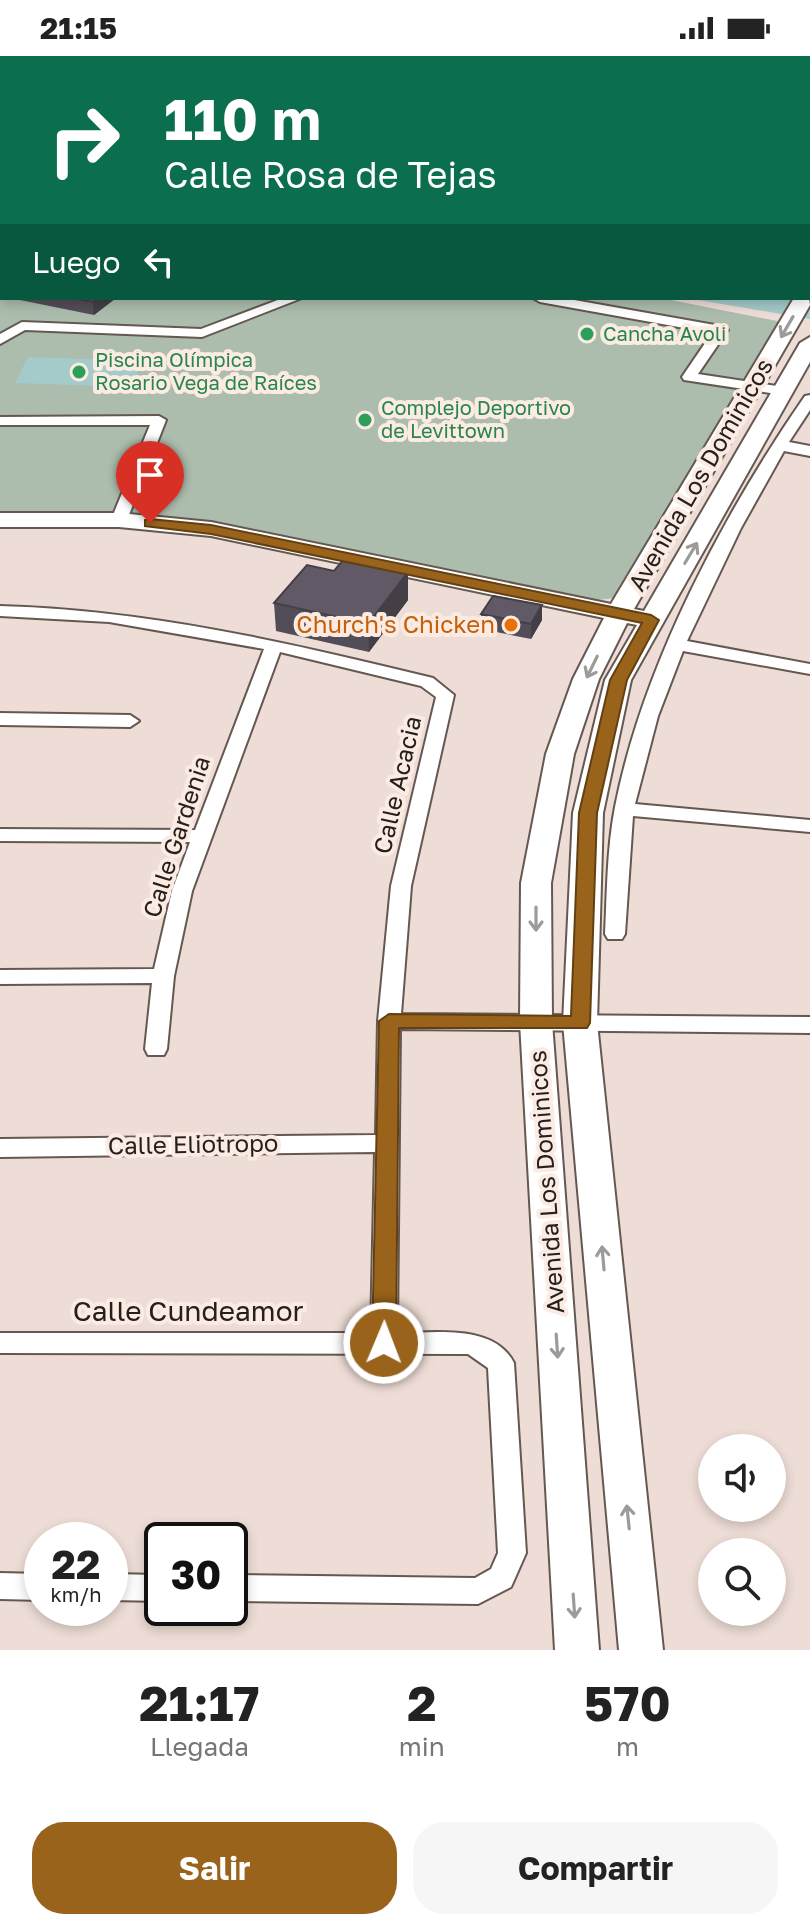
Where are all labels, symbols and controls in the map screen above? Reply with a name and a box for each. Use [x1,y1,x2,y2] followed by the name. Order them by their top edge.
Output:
[40,10,117,46] text: 21:15
[164,85,321,152] text: 110 m
[32,88,136,192] icon: right
[164,153,497,196] text: Calle Rosa de Tejas
[137,240,181,284] icon: left
[32,244,121,280] text: Luego
[779,315,795,338] one-way arrow
[603,321,726,345] place label: Cancha Avoli
[578,325,596,343] marker: Cancha Avoli
[95,347,317,394] place label: Piscina Olímpica Rosario Vega de Raíces
[621,353,778,596] street label: Avenida Los Dominicos
[70,363,88,381] marker: Piscina Olímpica Rosario Vega de Raíces
[381,395,571,442] place label: Complejo Deportivo de Levittown
[356,411,374,429] marker: Complejo Deportivo de Levittown
[116,441,184,523] pin
[128,453,172,497] icon: arrive
[683,542,699,565] one-way arrow
[296,609,495,638] place label: Church's Chicken
[502,616,520,634] marker: Church's Chicken
[584,654,600,678] one-way arrow
[367,713,426,856] street label: Calle Acacia
[136,752,215,921] street label: Calle Gardenia
[528,905,544,932] one-way arrow
[522,1049,569,1315] street label: Avenida Los Dominicos
[108,1128,278,1159] street label: Calle Eliotropo
[595,1245,610,1272] one-way arrow
[73,1294,303,1327] street label: Calle Cundeamor
[342,1301,426,1385] position arrow
[550,1332,565,1359] one-way arrow
[698,1434,786,1626] map controls
[698,1434,786,1522] button: sound
[620,1504,635,1531] one-way arrow
[144,1522,248,1626] speed limit sign: 30
[698,1538,786,1626] button: search
[52,1540,100,1588] text: 22
[51,1582,101,1606] text: km/h
[567,1592,582,1619] one-way arrow
[139,1674,260,1732] text: 21:17
[407,1674,436,1732] text: 2
[584,1674,671,1732] text: 570
[150,1731,249,1762] text: Llegada
[399,1731,445,1762] text: min
[616,1731,639,1762] text: m
[32,1822,397,1914] button: Salir
[413,1822,778,1914] button: Compartir

